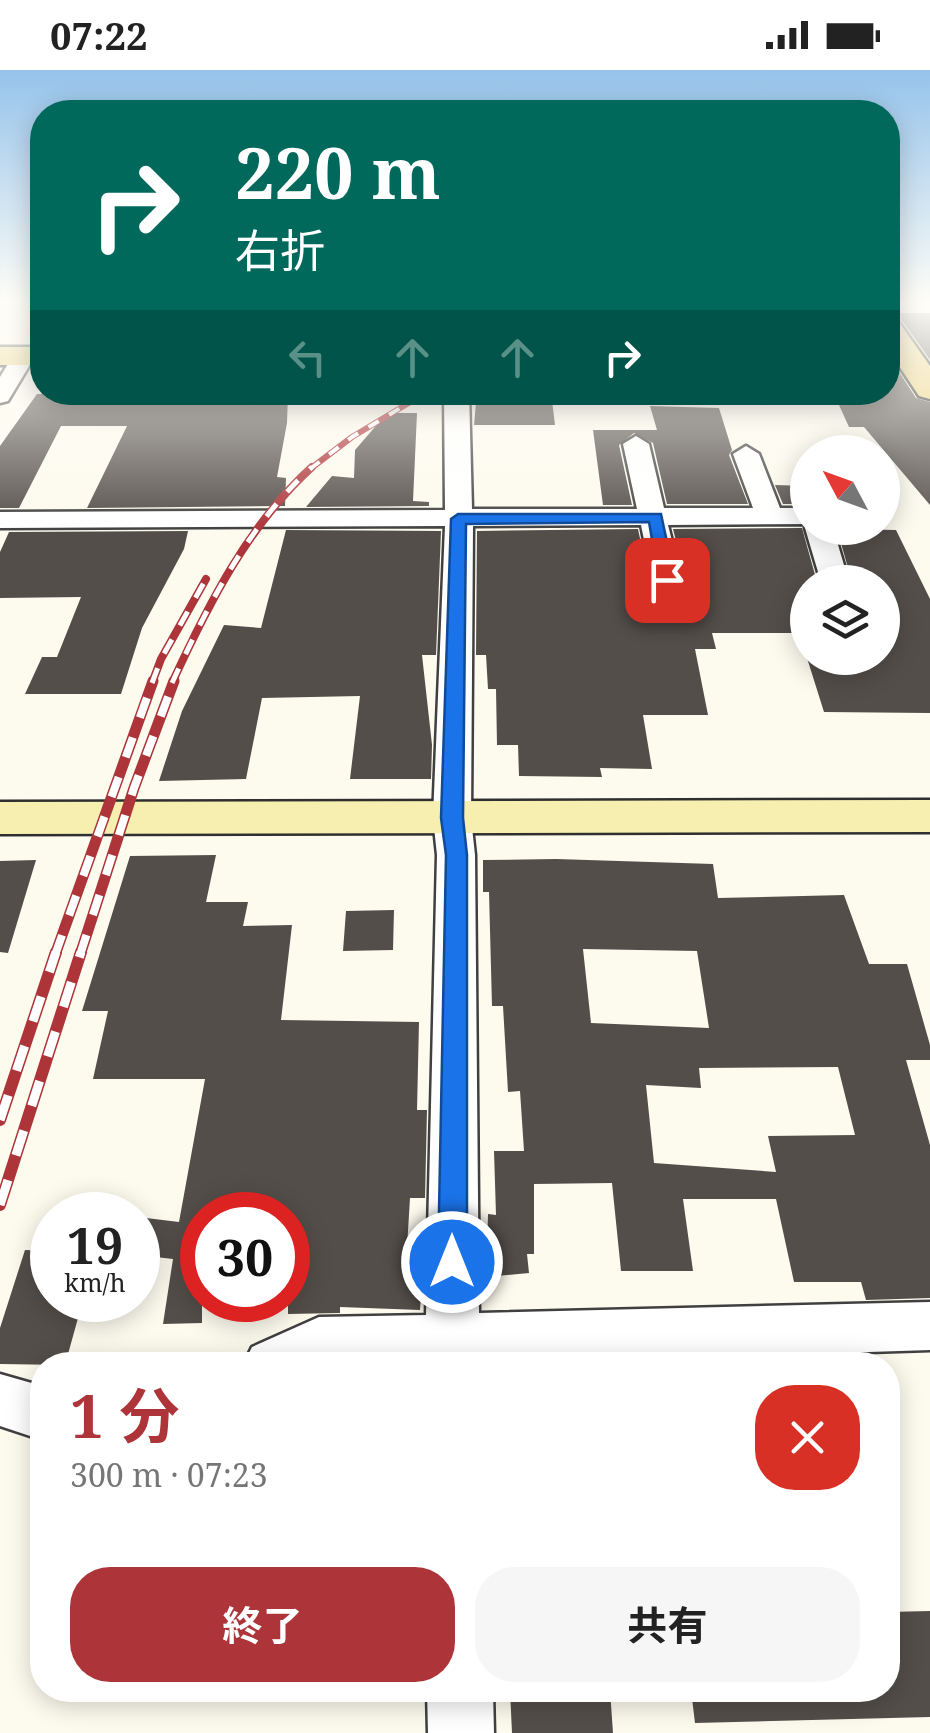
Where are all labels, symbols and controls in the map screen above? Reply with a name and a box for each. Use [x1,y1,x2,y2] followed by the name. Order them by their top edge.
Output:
[50,9,147,61] text: 07:22
[235,124,441,220] text: 220 m
[70,140,200,270] icon: right
[235,219,325,280] text: 右折
[280,330,335,385] icon: left
[385,330,440,385] icon: ahead
[490,330,545,385] icon: ahead
[595,330,650,385] icon: right
[790,435,900,545] north arrow
[790,435,900,675] map controls
[625,538,710,623] pin
[640,553,695,608] icon: arrive
[790,565,900,675] button: layers
[180,1192,310,1322] speed limit sign: 30
[400,1210,504,1314] position arrow
[67,1211,123,1279] text: 19
[64,1265,126,1299] text: km/h
[70,1374,180,1456] text: 1 分
[755,1385,860,1490] button: close
[70,1453,268,1496] text: 300 m · 07:23
[70,1567,455,1682] button: 終了
[475,1567,860,1682] button: 共有

